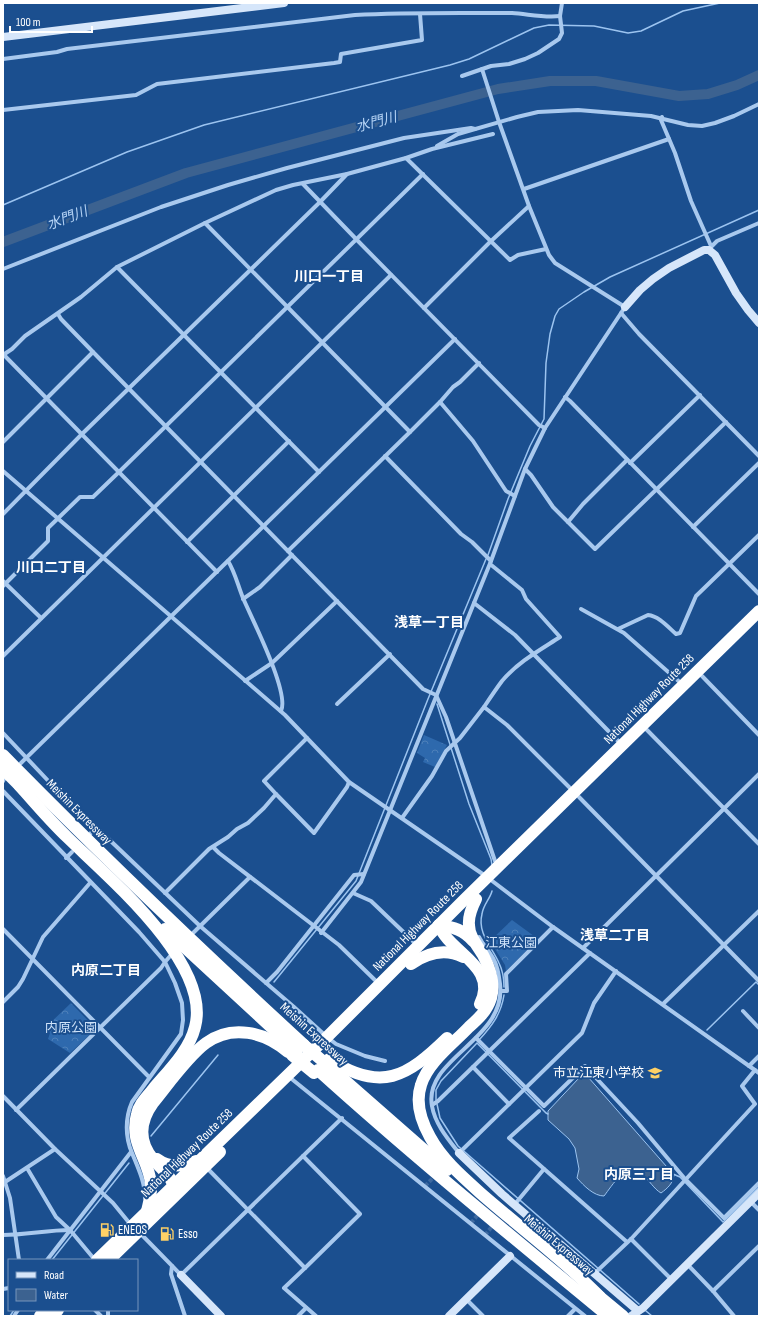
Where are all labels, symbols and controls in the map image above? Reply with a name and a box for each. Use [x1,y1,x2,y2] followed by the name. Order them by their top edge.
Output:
[10,8,92,34] scale bar
[16,15,41,30] text: 100 m
[354,108,400,136] water label: 水門川
[44,202,92,233] water label: 水門川
[294,268,364,285] district label: 川口一丁目
[16,559,86,576] district label: 川口二丁目
[394,614,464,631] district label: 浅草一丁目
[600,650,698,748] street label: National Highway Route 258
[43,776,115,848] street label: Meishin Expressway
[369,877,467,975] street label: National Highway Route 258
[580,927,650,944] district label: 浅草二丁目
[485,935,537,951] park label: 江東公園
[71,962,141,979] district label: 内原二丁目
[277,999,351,1069] street label: Meishin Expressway
[45,1020,97,1036] park label: 内原公園
[553,1065,644,1081] place label: 市立江東小学校
[647,1065,663,1081] school or university icon: 市立江東小学校
[138,1105,236,1201] street label: National Highway Route 258
[604,1166,674,1183] district label: 内原三丁目
[521,1211,597,1279] street label: Meishin Expressway
[99,1222,115,1238] fuel station icon: ENEOS
[118,1222,148,1238] place label: ENEOS
[159,1226,175,1242] fuel station icon: Esso
[178,1226,198,1242] place label: Esso
[8,1259,138,1311] legend
[44,1268,64,1283] text: Road
[44,1288,68,1303] text: Water

